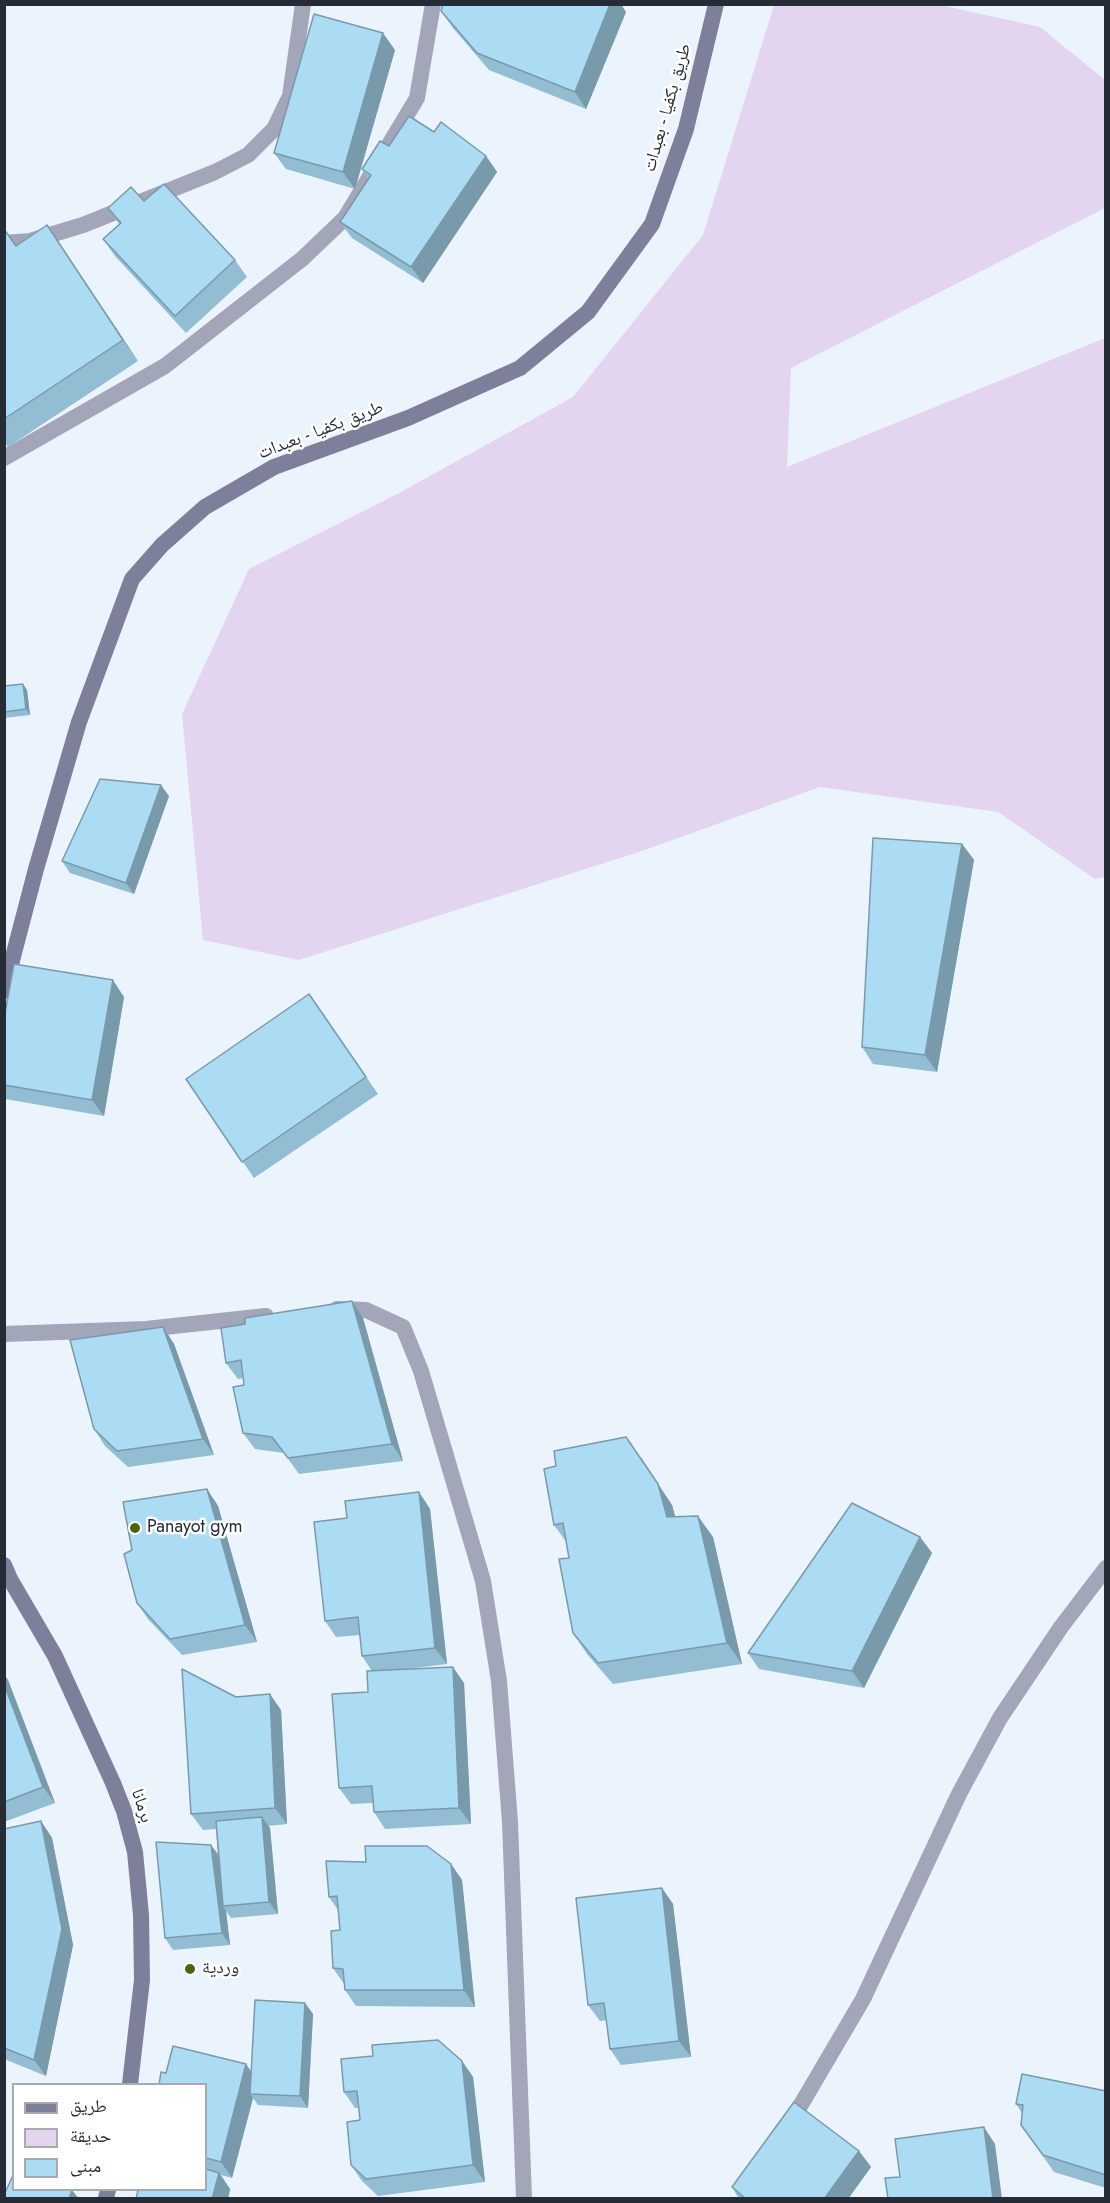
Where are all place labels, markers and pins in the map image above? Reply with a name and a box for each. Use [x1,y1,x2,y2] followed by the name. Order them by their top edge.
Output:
[147,1517,242,1539] place label: Panayot gym
[128,1521,142,1535] marker: Panayot gym
[202,1958,239,1980] place label: وردية
[183,1962,197,1976] marker: وردية

